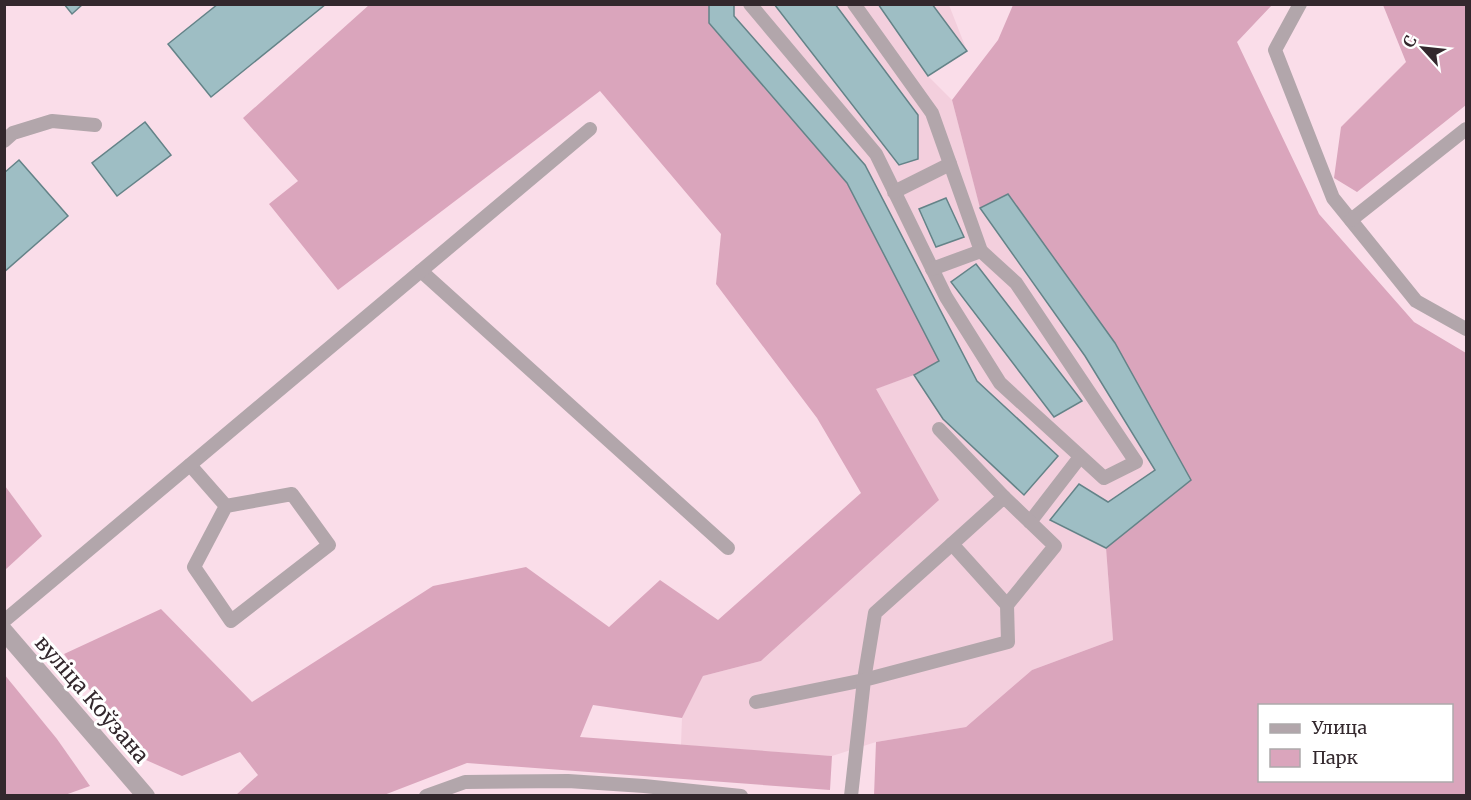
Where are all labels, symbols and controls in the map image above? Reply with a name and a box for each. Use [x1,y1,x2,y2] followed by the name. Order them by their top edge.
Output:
[1393,18,1453,78] north arrow
[1398,32,1421,50] text: С
[29,630,155,768] street label: вуліца Коўзана
[1258,704,1453,782] legend
[1311,716,1367,739] text: Улица
[1312,746,1358,769] text: Парк

